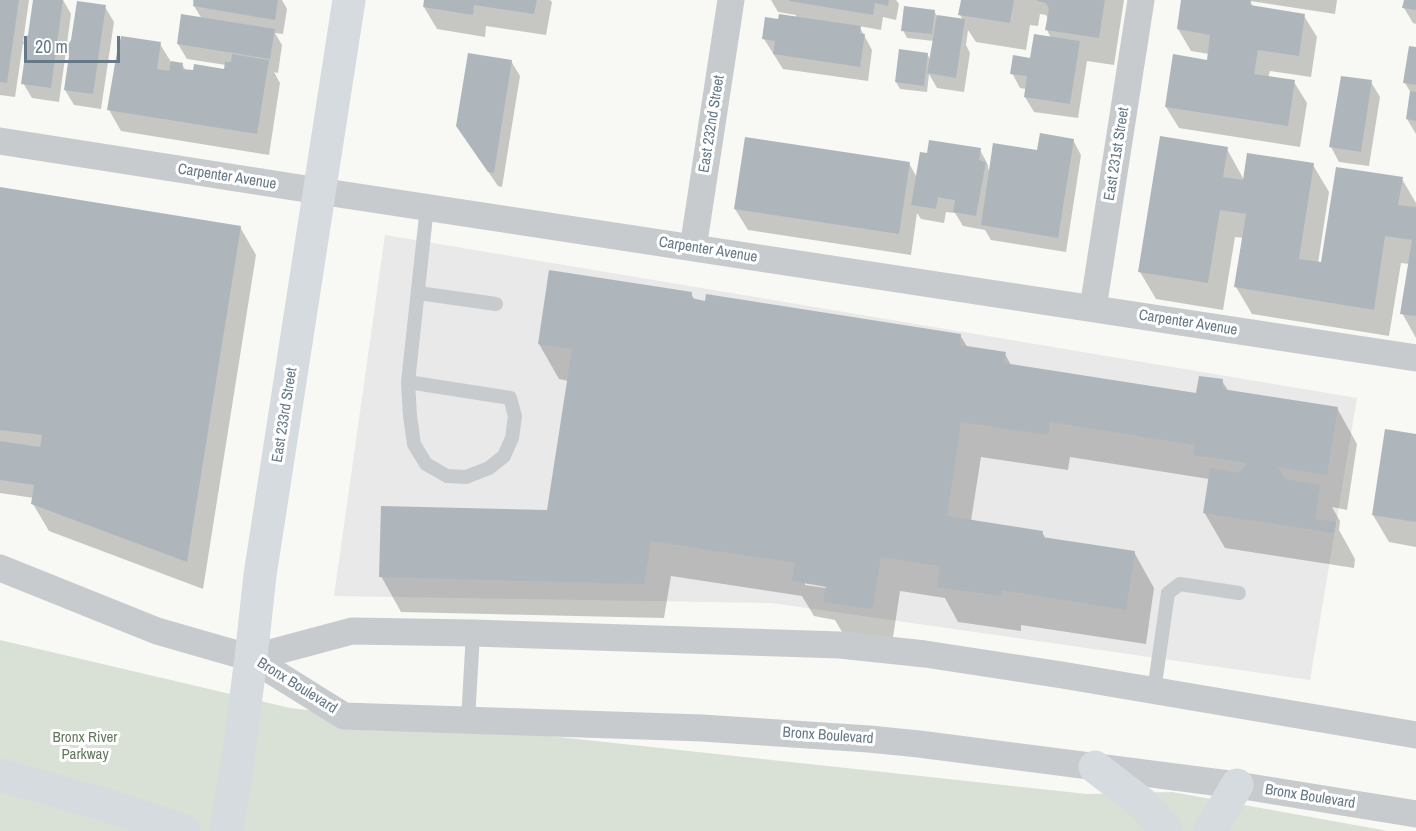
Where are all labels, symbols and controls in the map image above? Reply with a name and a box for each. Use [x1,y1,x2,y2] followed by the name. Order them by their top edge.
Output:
[27,24,123,62] scale bar
[35,34,68,59] text: 20 m
[695,74,729,174] street label: East 232nd Street
[1101,106,1133,202] street label: East 231st Street
[176,160,278,194] street label: Carpenter Avenue
[657,233,759,267] street label: Carpenter Avenue
[1137,306,1239,340] street label: Carpenter Avenue
[269,366,301,464] street label: East 233rd Street
[254,654,340,718] street label: Bronx Boulevard
[782,724,874,748] street label: Bronx Boulevard
[53,729,117,764] park label: Bronx River Parkway
[1264,781,1356,813] street label: Bronx Boulevard

